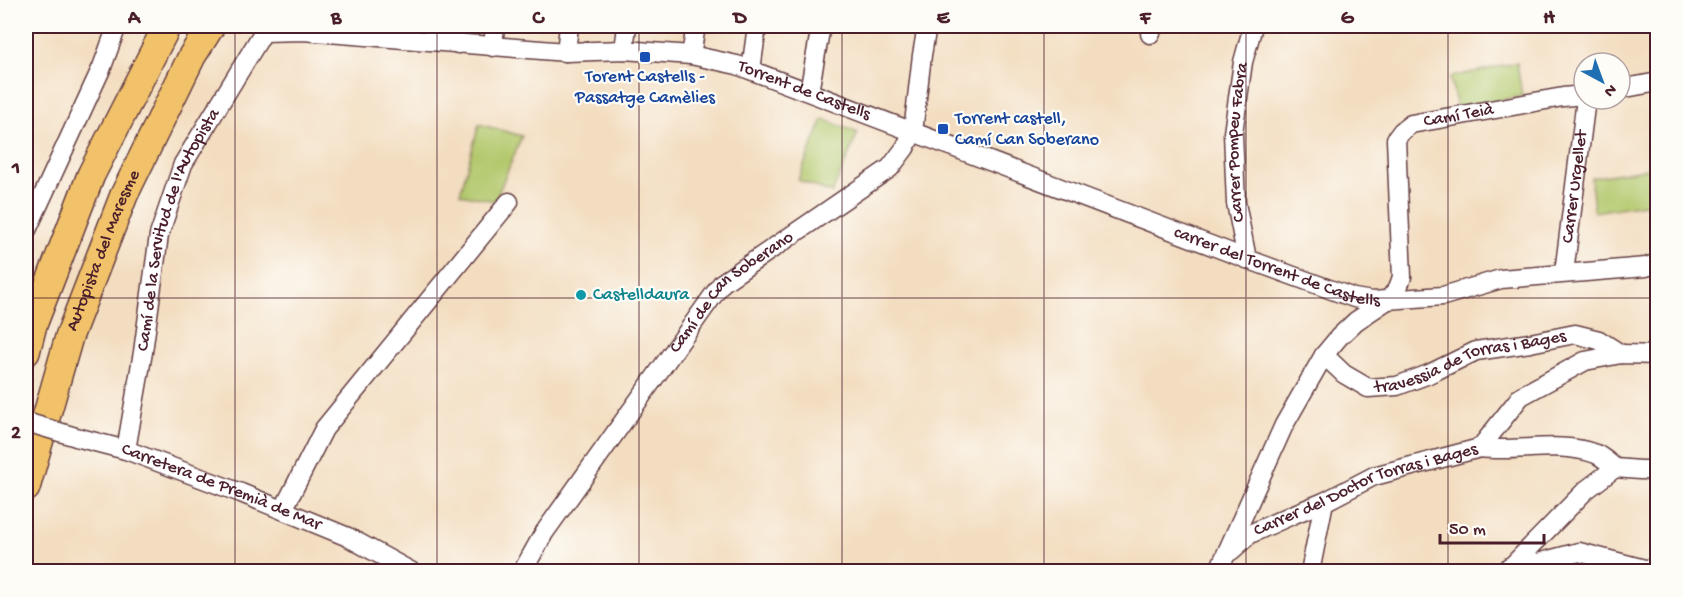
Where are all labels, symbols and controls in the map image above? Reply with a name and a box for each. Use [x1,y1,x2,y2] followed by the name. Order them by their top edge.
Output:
[127,8,142,31] text: A
[330,8,342,31] text: B
[532,8,546,31] text: C
[731,8,747,31] text: D
[937,8,951,31] text: E
[1139,8,1152,31] text: F
[1341,8,1355,31] text: G
[1543,8,1555,31] text: H
[638,50,652,64] marker: Torent Castells - Passatge Camèlies
[1572,51,1632,111] north arrow
[734,55,875,126] street label: Torrent de Castells
[1222,60,1253,224] street label: Carrer Pompeu Fabra
[574,67,716,109] place label: Torent Castells - Passatge Camèlies
[1599,79,1620,101] text: N
[1422,99,1496,132] street label: Camí Teià
[133,104,225,352] street label: Camí de la Servitud de l'Autopista
[954,109,1099,151] place label: Torrent castell, Camí Can Soberano
[936,122,950,136] marker: Torrent castell, Camí Can Soberano
[1557,128,1593,244] street label: Carrer Urgellet
[11,158,20,181] text: 1
[62,166,145,334] street label: Autopista del Maresme
[1171,222,1382,312] street label: carrer del Torrent de Castells
[665,227,798,357] street label: Camí de Can Soberano
[593,285,690,306] place label: Castelldaura
[574,288,588,302] marker: Castelldaura
[1373,325,1569,398] street label: travessia de Torras i Bages
[11,423,21,446] text: 2
[1250,438,1481,541] street label: Carrer del Doctor Torras i Bages
[119,439,326,536] street label: Carretera de Premià de Mar
[1440,507,1544,545] scale bar
[1449,520,1486,541] text: 50 m

